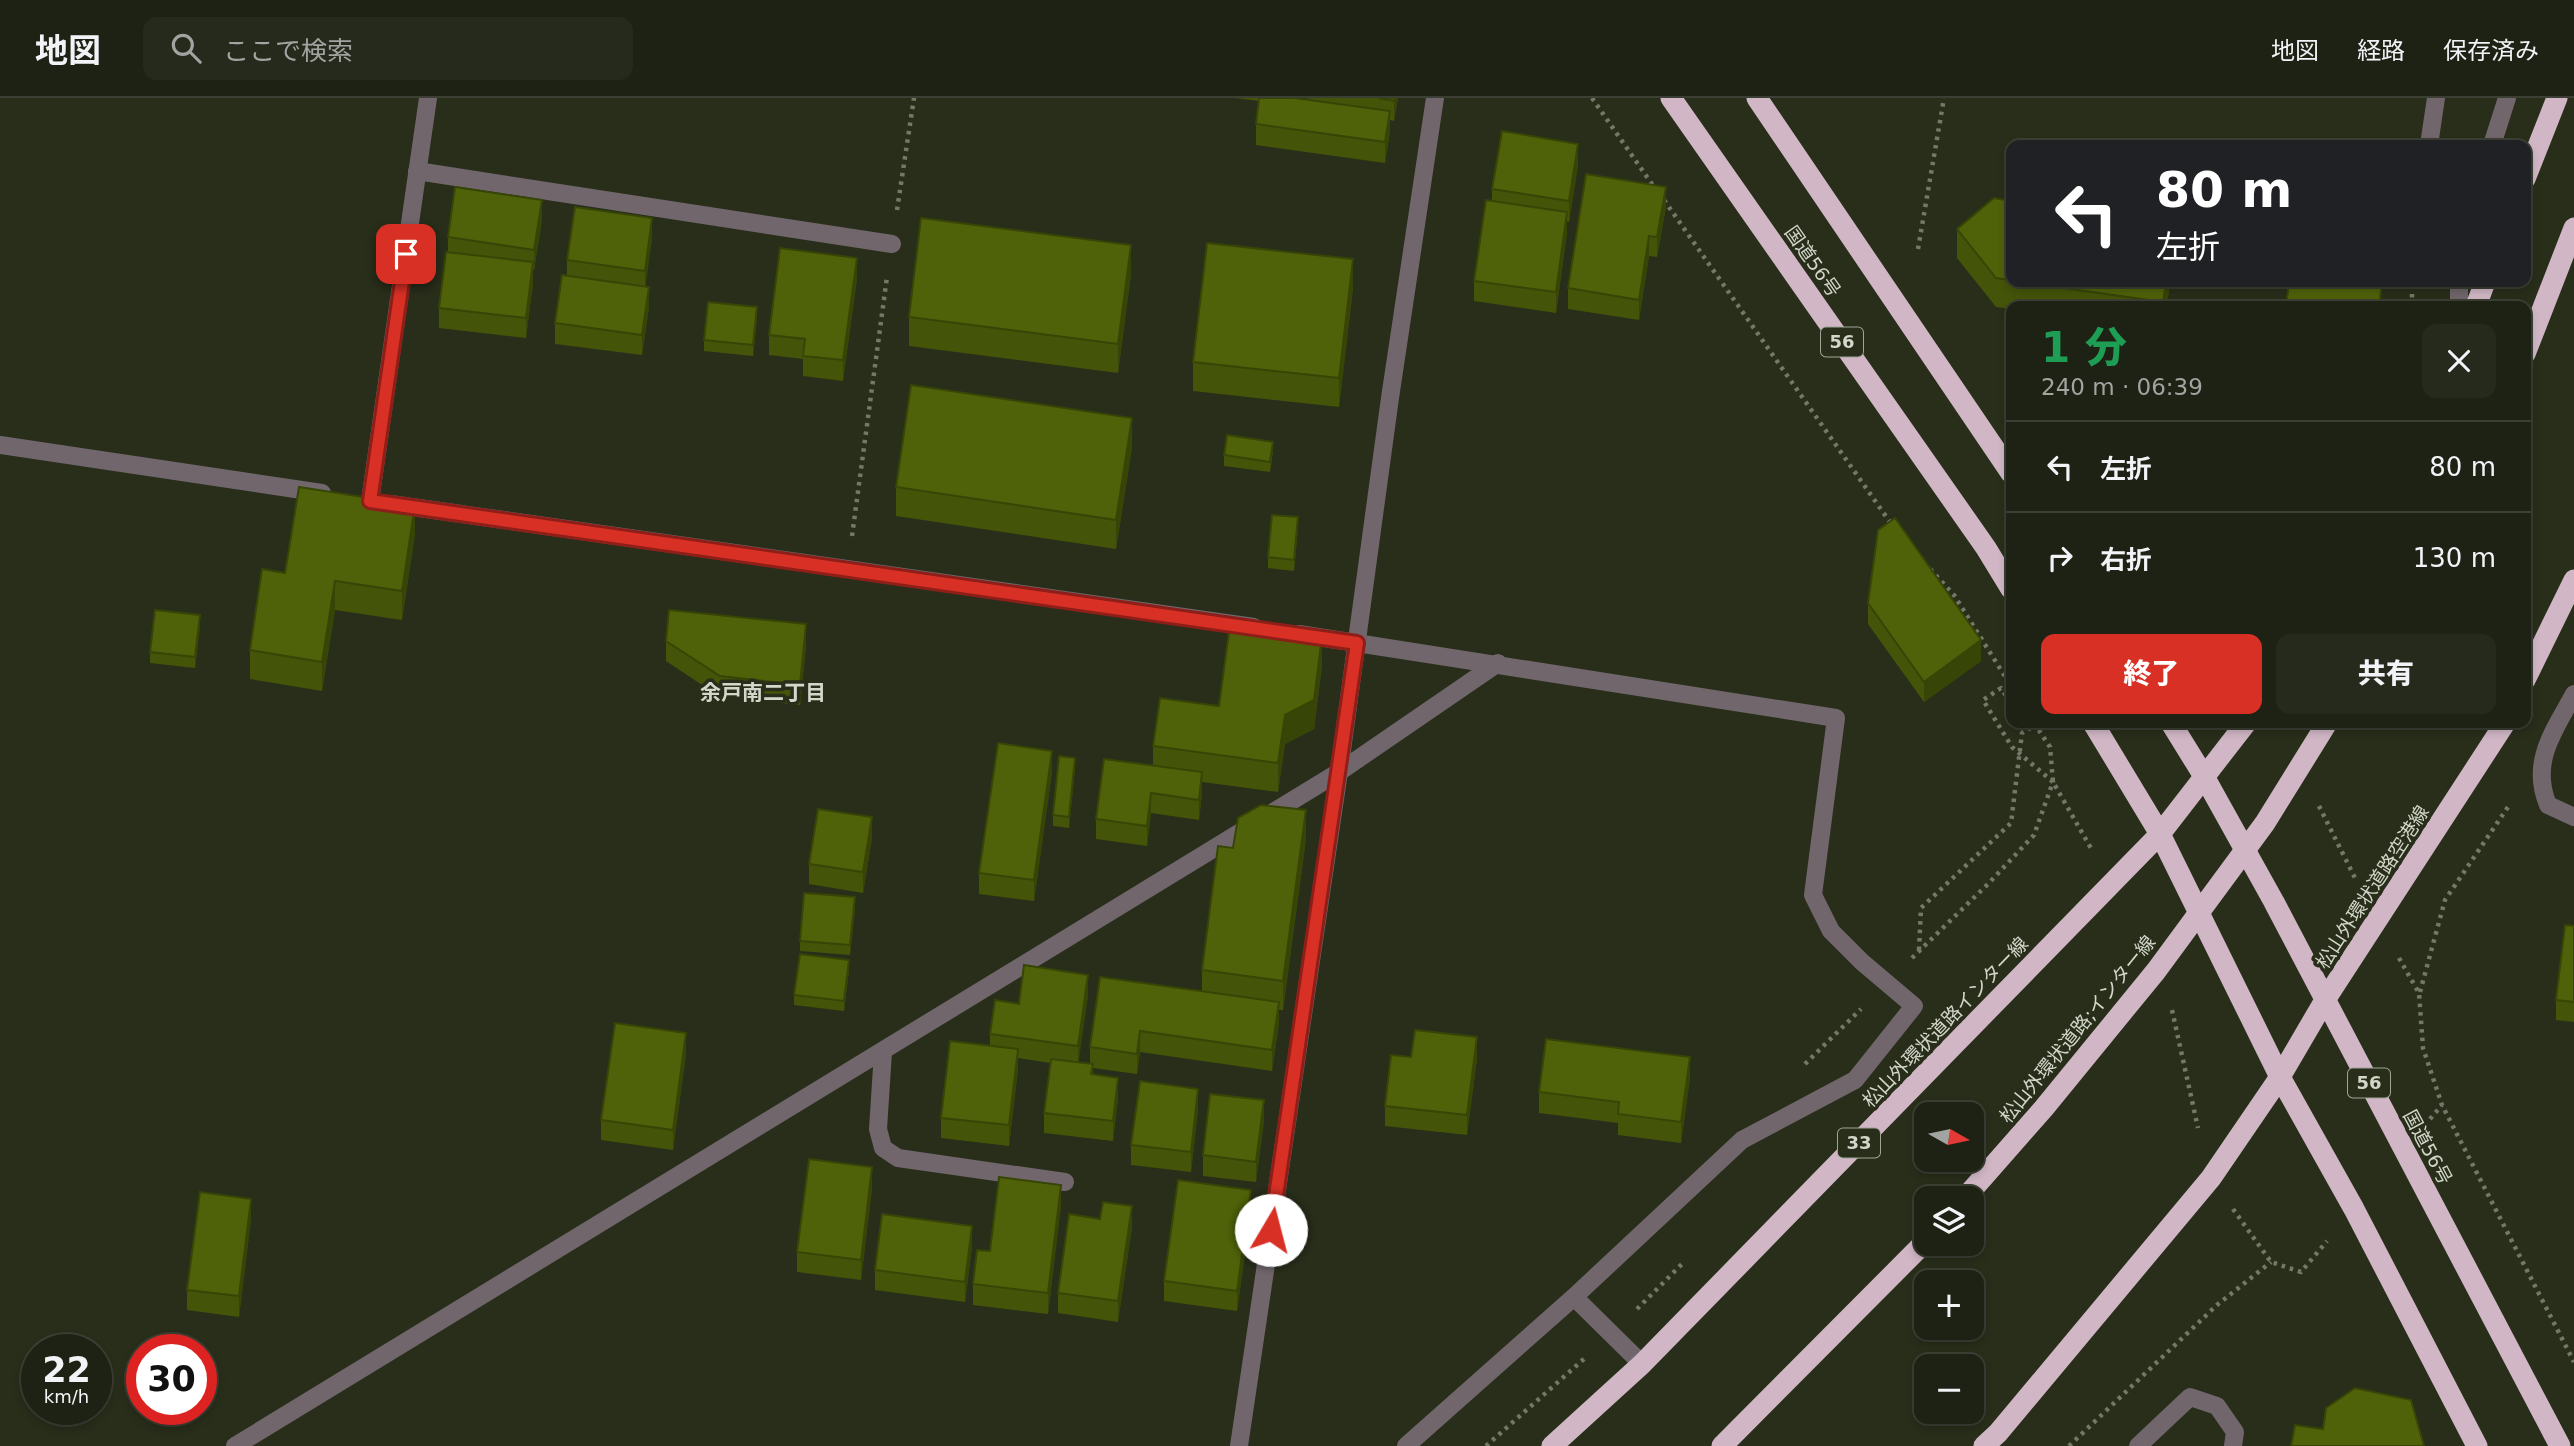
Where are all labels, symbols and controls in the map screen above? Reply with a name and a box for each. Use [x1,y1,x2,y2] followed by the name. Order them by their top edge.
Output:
[143,17,633,80] search box
[167,29,205,67] icon: search
[35,31,101,70] text: 地図
[223,36,353,66] text: ここで検索
[2271,37,2319,65] text: 地図
[2357,37,2405,65] text: 経路
[2443,37,2539,65] text: 保存済み
[2156,162,2292,219] text: 80 m
[2041,168,2132,259] icon: left
[1781,221,1845,301] street label: 国道56号
[376,224,436,284] pin
[2156,228,2220,266] text: 左折
[387,235,425,273] icon: arrive
[2041,323,2127,372] text: 1 分
[2422,324,2496,398] button: close
[1821,328,1863,356] road number: 56
[2041,374,2203,400] text: 240 m · 06:39
[2041,448,2079,486] icon: left
[2429,452,2496,482] text: 80 m
[2100,454,2152,484] text: 左折
[2041,539,2079,577] icon: right
[2413,543,2496,573] text: 130 m
[2100,545,2152,575] text: 右折
[2041,634,2262,714] button: 終了
[2276,634,2496,714] button: 共有
[700,681,826,705] district label: 余戸南二丁目
[2311,801,2433,973] street label: 松山外環状道路空港線
[1995,931,2159,1127] street label: 松山外環状道路;インター線
[1858,932,2032,1112] street label: 松山外環状道路インター線
[2348,1068,2390,1098] road number: 56
[1914,1102,1984,1172] north arrow
[1914,1102,1984,1424] map controls
[2399,1106,2457,1188] street label: 国道56号
[1838,1128,1880,1158] road number: 33
[1914,1186,1984,1256] button: layers
[1234,1193,1308,1267] position arrow
[1914,1270,1984,1340] button: +
[126,1334,217,1425] speed limit sign: 30
[42,1350,91,1390] text: 22
[1914,1354,1984,1424] button: −
[44,1386,89,1407] text: km/h

